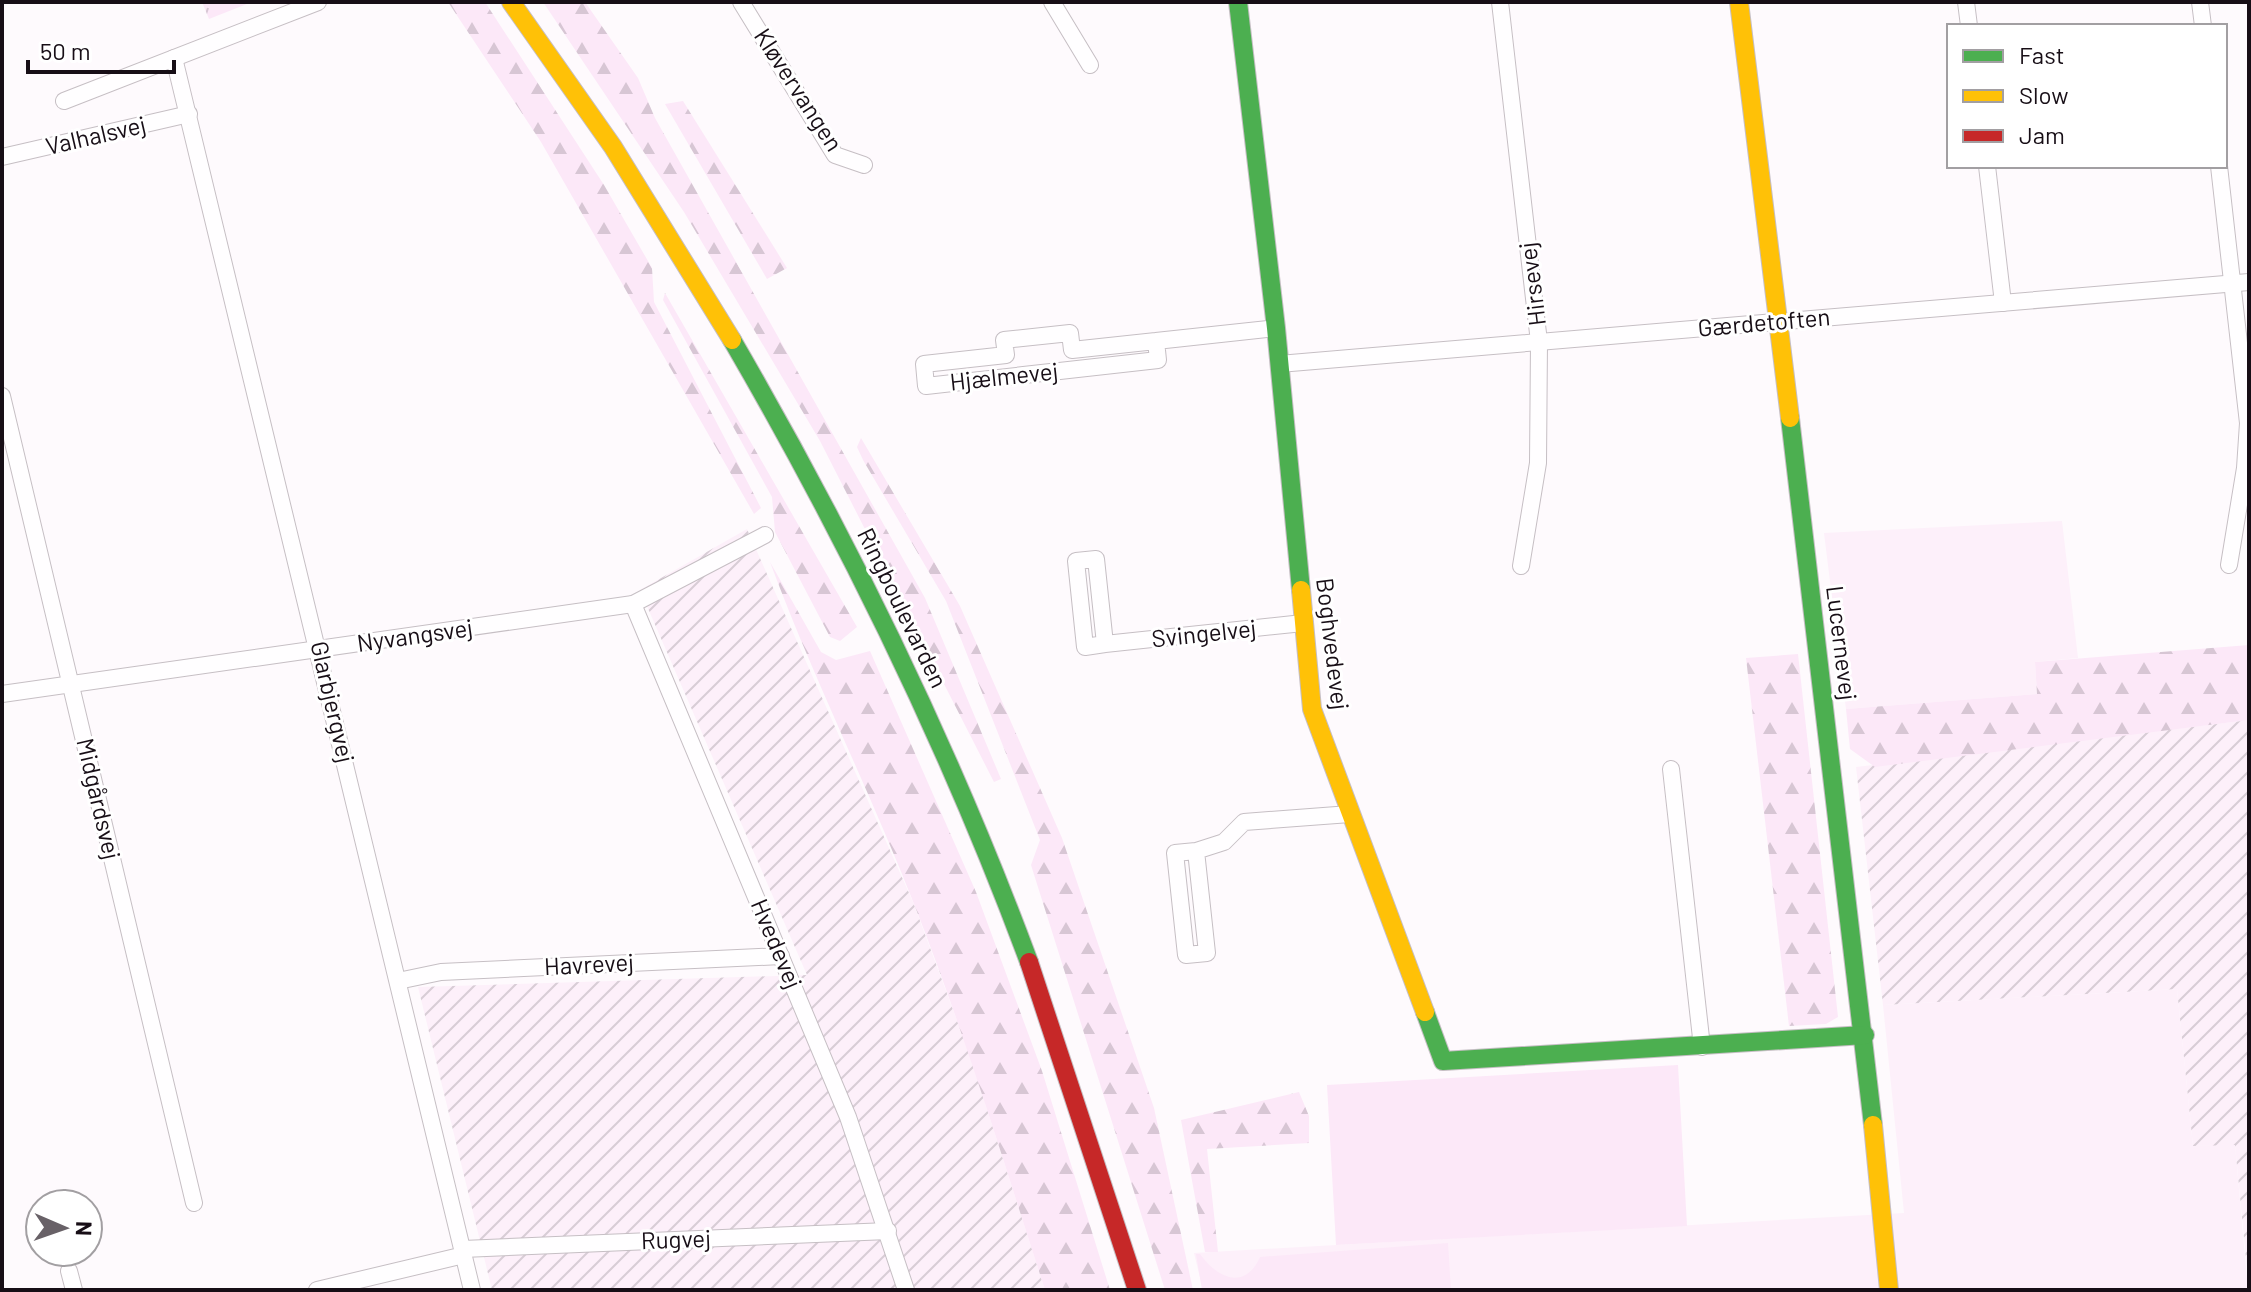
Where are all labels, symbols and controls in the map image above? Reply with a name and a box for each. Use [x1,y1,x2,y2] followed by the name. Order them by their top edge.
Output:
[749,22,850,156] street label: Kløvervangen
[28,24,174,74] scale bar
[1947,24,2227,168] legend
[40,36,91,65] text: 50 m
[2019,40,2064,69] text: Fast
[2019,80,2068,109] text: Slow
[43,109,149,160] street label: Valhalsvej
[2019,120,2065,149] text: Jam
[1512,241,1551,328] street label: Hirsevej
[1696,301,1831,342] street label: Gærdetoften
[948,355,1060,396] street label: Hjælmevej
[852,523,955,692] street label: Ringboulevarden
[1311,576,1356,711] street label: Boghvedevej
[1821,584,1864,702] street label: Lucernevej
[355,612,475,657] street label: Nyvangsvej
[1150,613,1258,652] street label: Svingelvej
[305,638,362,765] street label: Glarbjergvej
[71,735,127,862] street label: Midgårdsvej
[746,894,809,993] street label: Hvedevej
[543,947,635,980] street label: Havrevej
[24,1188,104,1268] north arrow
[72,1221,98,1237] text: N
[640,1223,711,1254] street label: Rugvej

